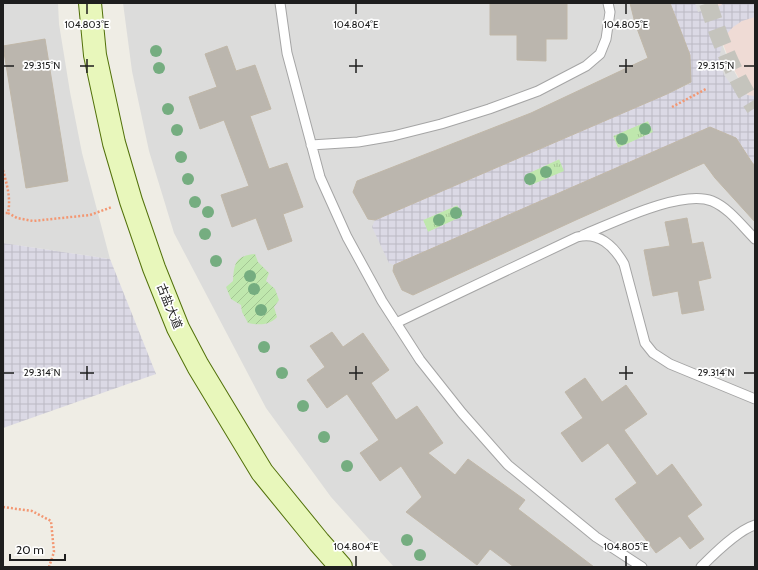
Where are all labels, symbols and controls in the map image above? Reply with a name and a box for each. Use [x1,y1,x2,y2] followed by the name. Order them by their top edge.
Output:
[65,18,110,31] text: 104.803°E
[333,18,379,31] text: 104.804°E
[604,18,649,31] text: 104.805°E
[24,59,60,72] text: 29.315°N
[698,59,734,72] text: 29.315°N
[154,281,186,331] street label: 古盐大道
[23,366,61,379] text: 29.314°N
[697,366,735,379] text: 29.314°N
[10,536,65,562] scale bar
[333,540,379,553] text: 104.804°E
[604,540,649,553] text: 104.805°E
[16,542,44,557] text: 20 m

